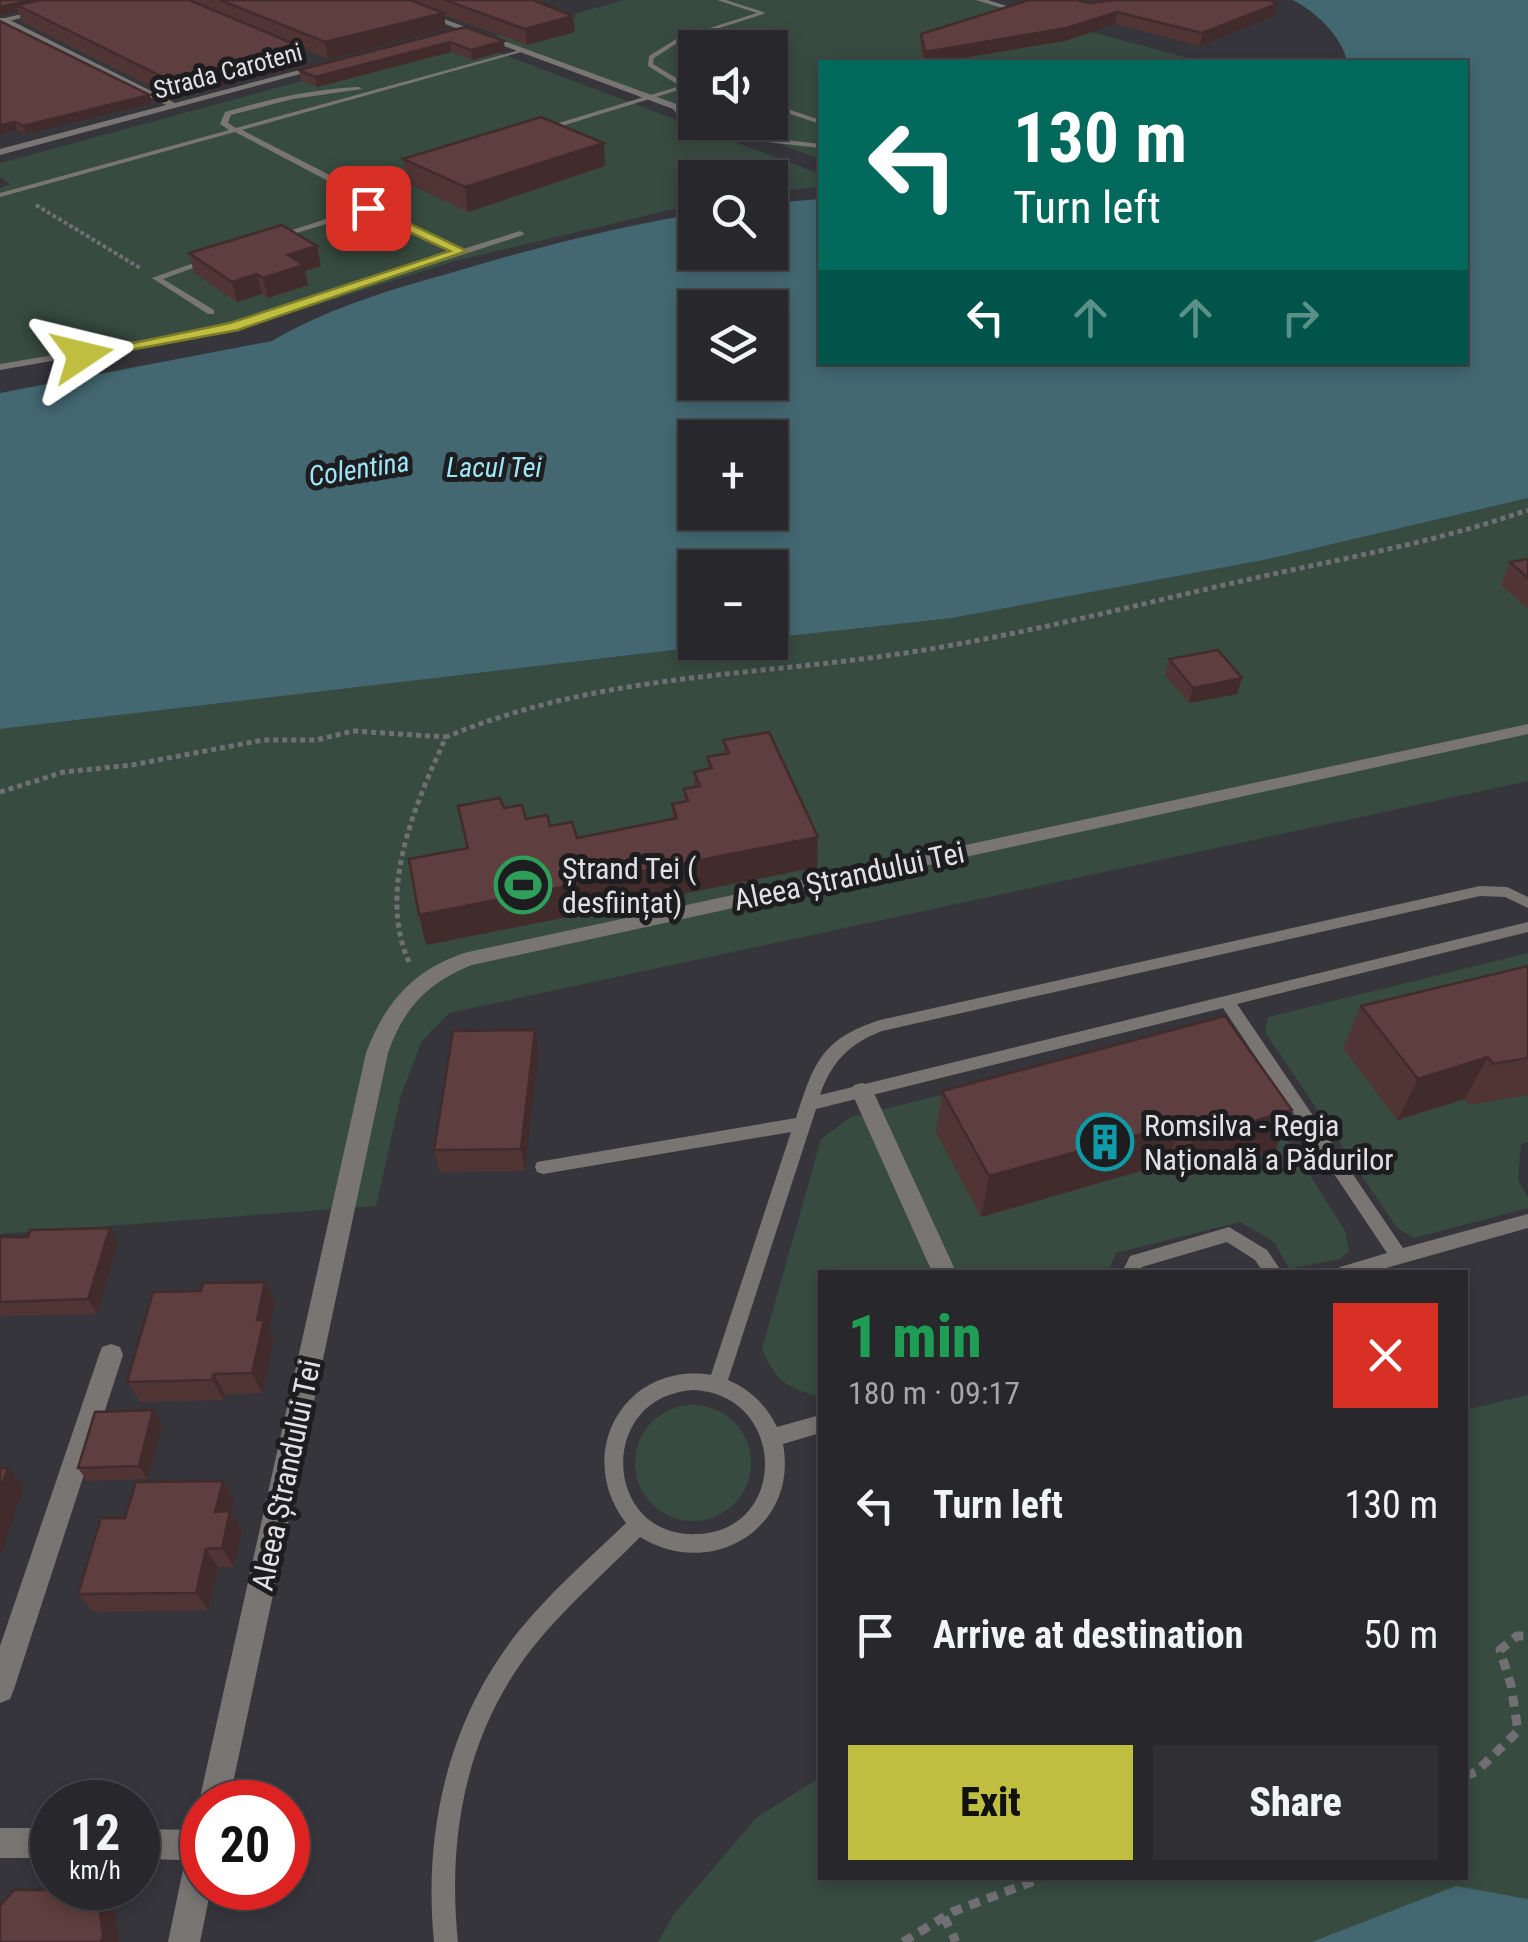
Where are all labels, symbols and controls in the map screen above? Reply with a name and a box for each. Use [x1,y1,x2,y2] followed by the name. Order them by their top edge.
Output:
[678,30,788,660] map controls
[678,30,788,140] button: sound
[151,37,305,105] street label: Strada Caroteni
[1013,97,1187,179] text: 130 m
[848,100,978,230] icon: left
[678,160,788,270] button: search
[326,166,411,251] pin
[341,181,396,236] icon: arrive
[1013,181,1161,234] text: Turn left
[678,290,788,400] button: layers
[958,290,1013,345] icon: left
[1063,290,1118,345] icon: ahead
[1168,290,1223,345] icon: ahead
[1273,290,1328,345] icon: right
[30,303,134,407] position arrow
[678,420,788,530] button: +
[306,445,412,493] water label: Colentina
[446,451,542,484] water label: Lacul Tei
[678,550,788,660] button: −
[731,835,968,918] street label: Aleea Ștrandului Tei
[562,851,697,921] place label: Ștrand Tei ( desființat)
[493,855,553,915] sports icon: Ștrand Tei ( desființat)
[1144,1108,1393,1178] place label: Romsilva - Regia Națională a Pădurilor
[1075,1112,1135,1172] building icon: Romsilva - Regia Națională a Pădurilor
[848,1301,982,1372] text: 1 min
[1333,1303,1438,1408] button: close
[245,1357,328,1594] street label: Aleea Ștrandului Tei
[848,1374,1020,1412] text: 180 m · 09:17
[848,1478,903,1533] icon: left
[933,1483,1063,1527] text: Turn left
[1344,1483,1438,1527] text: 130 m
[848,1608,903,1663] icon: arrive
[933,1613,1243,1657] text: Arrive at destination
[1363,1613,1438,1657] text: 50 m
[848,1745,1133,1860] button: Exit
[1153,1745,1438,1860] button: Share
[180,1780,310,1910] speed limit sign: 20
[70,1804,120,1862] text: 12
[69,1856,121,1885] text: km/h

